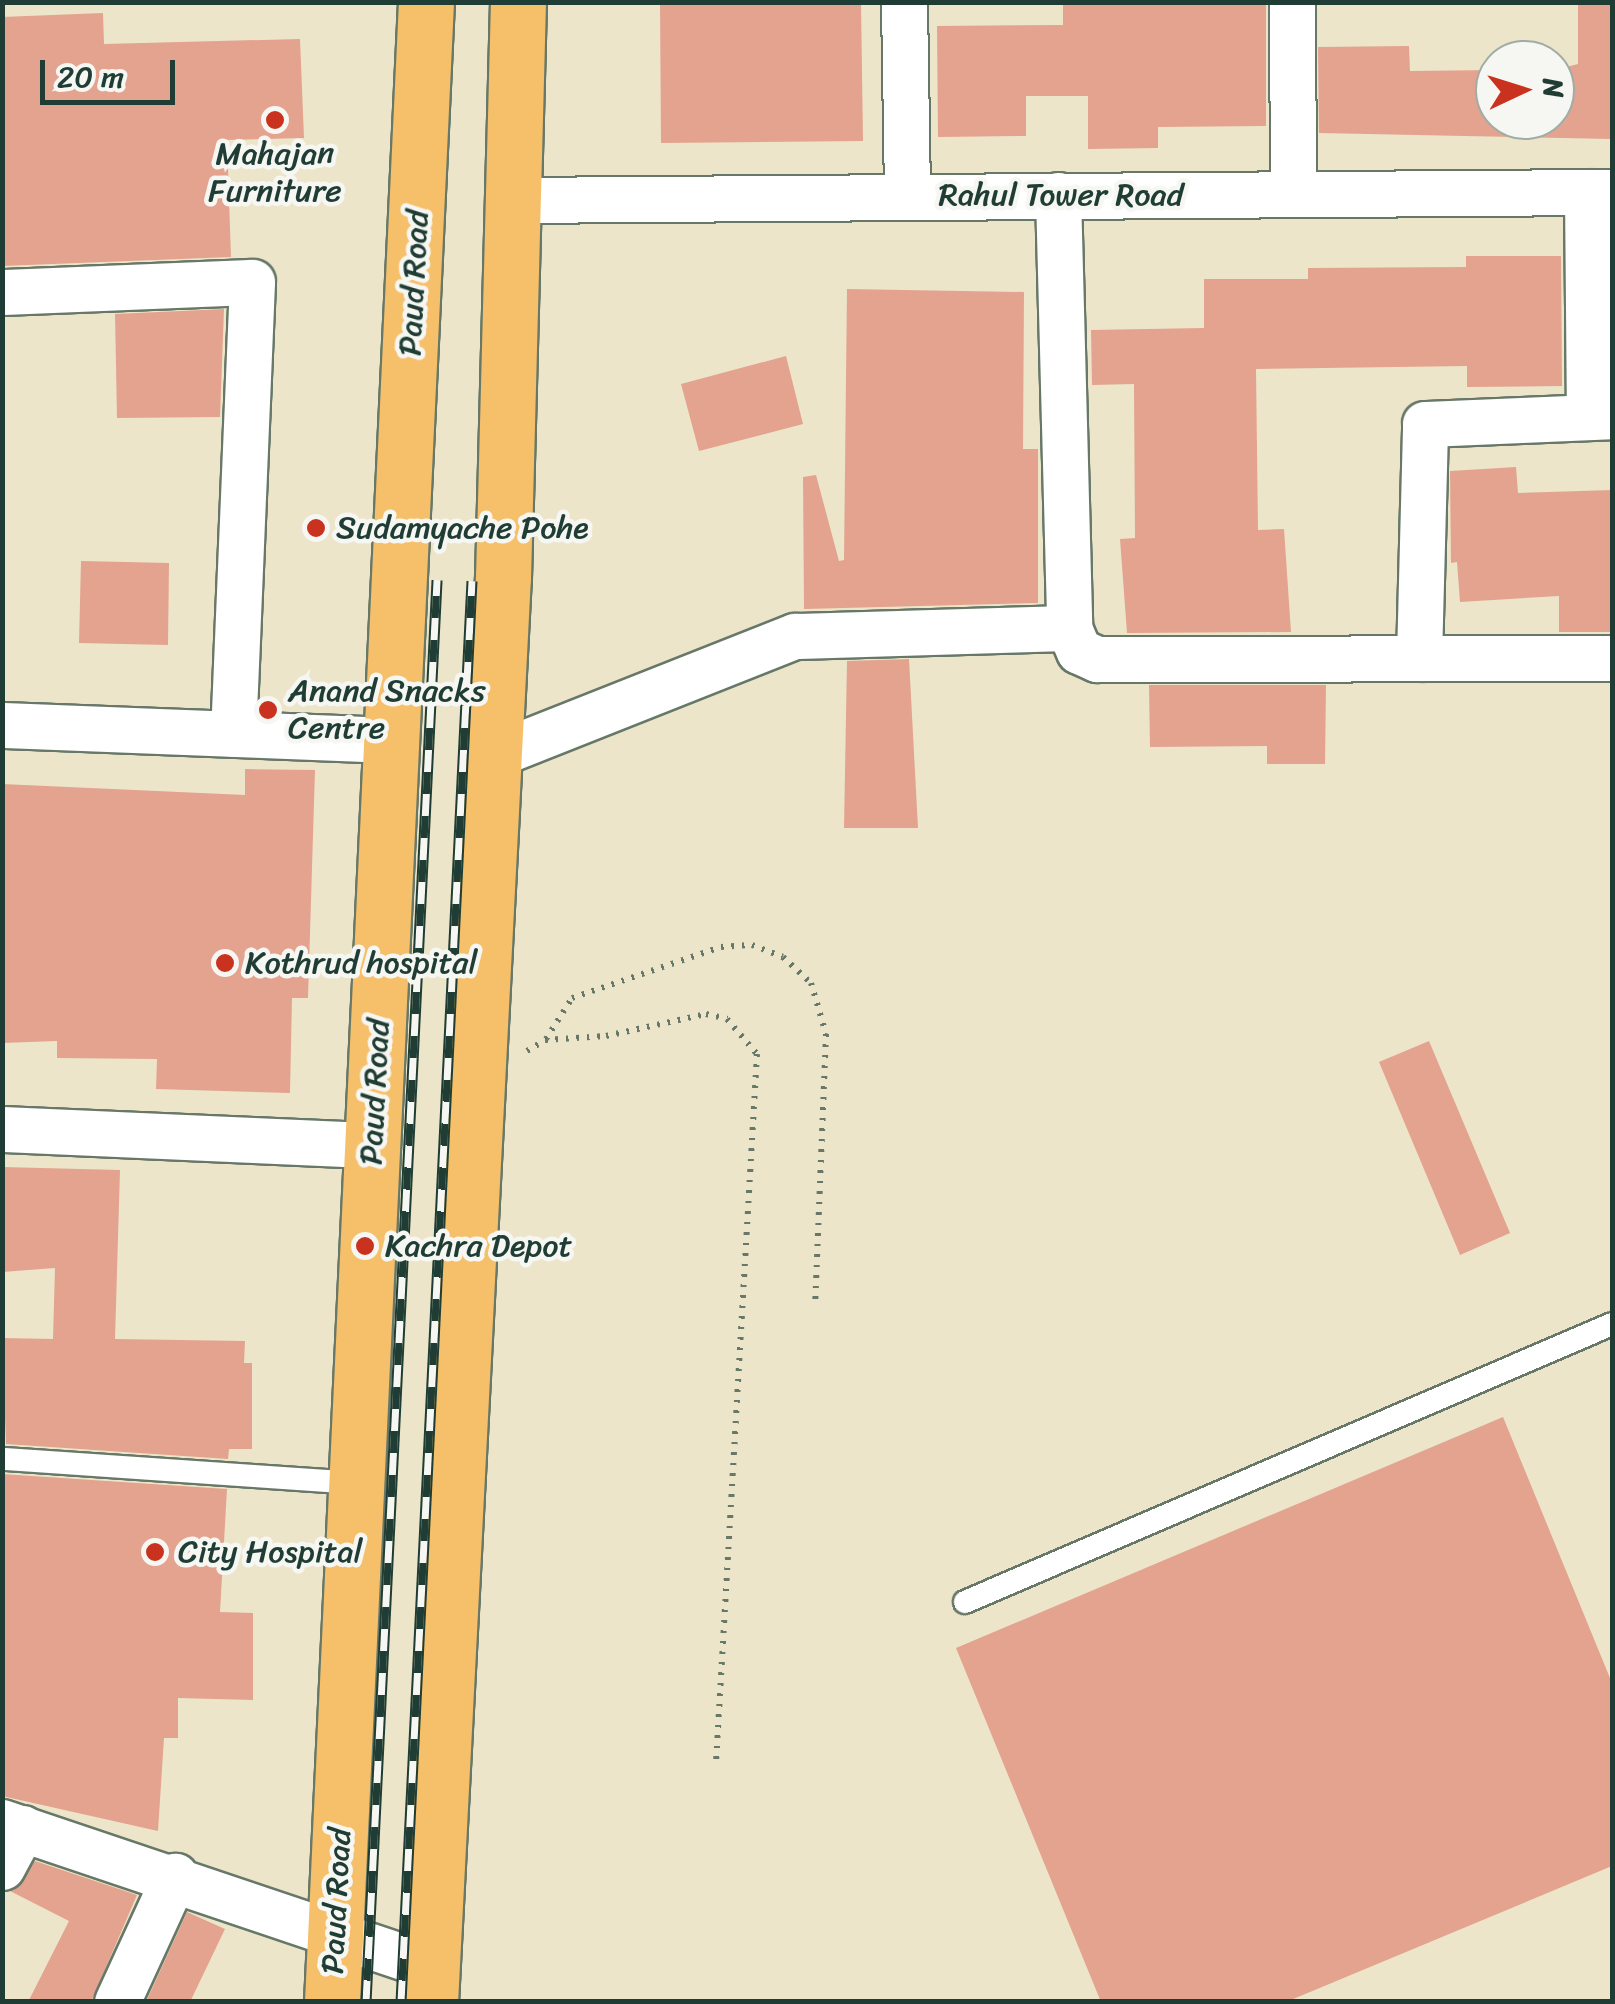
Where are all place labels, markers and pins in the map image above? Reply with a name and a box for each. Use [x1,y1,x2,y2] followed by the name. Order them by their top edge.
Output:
[264,109,286,131] marker: Mahajan Furniture
[208,136,342,211] place label: Mahajan Furniture
[336,509,590,547] place label: Sudamyache Pohe
[305,517,327,539] marker: Sudamyache Pohe
[288,673,486,748] place label: Anand Snacks Centre
[257,699,279,721] marker: Anand Snacks Centre
[245,944,480,982] place label: Kothrud hospital
[214,952,236,974] marker: Kothrud hospital
[385,1227,573,1265] place label: Kachra Depot
[354,1235,376,1257] marker: Kachra Depot
[178,1533,363,1571] place label: City Hospital
[142,1539,168,1565] marker: City Hospital

